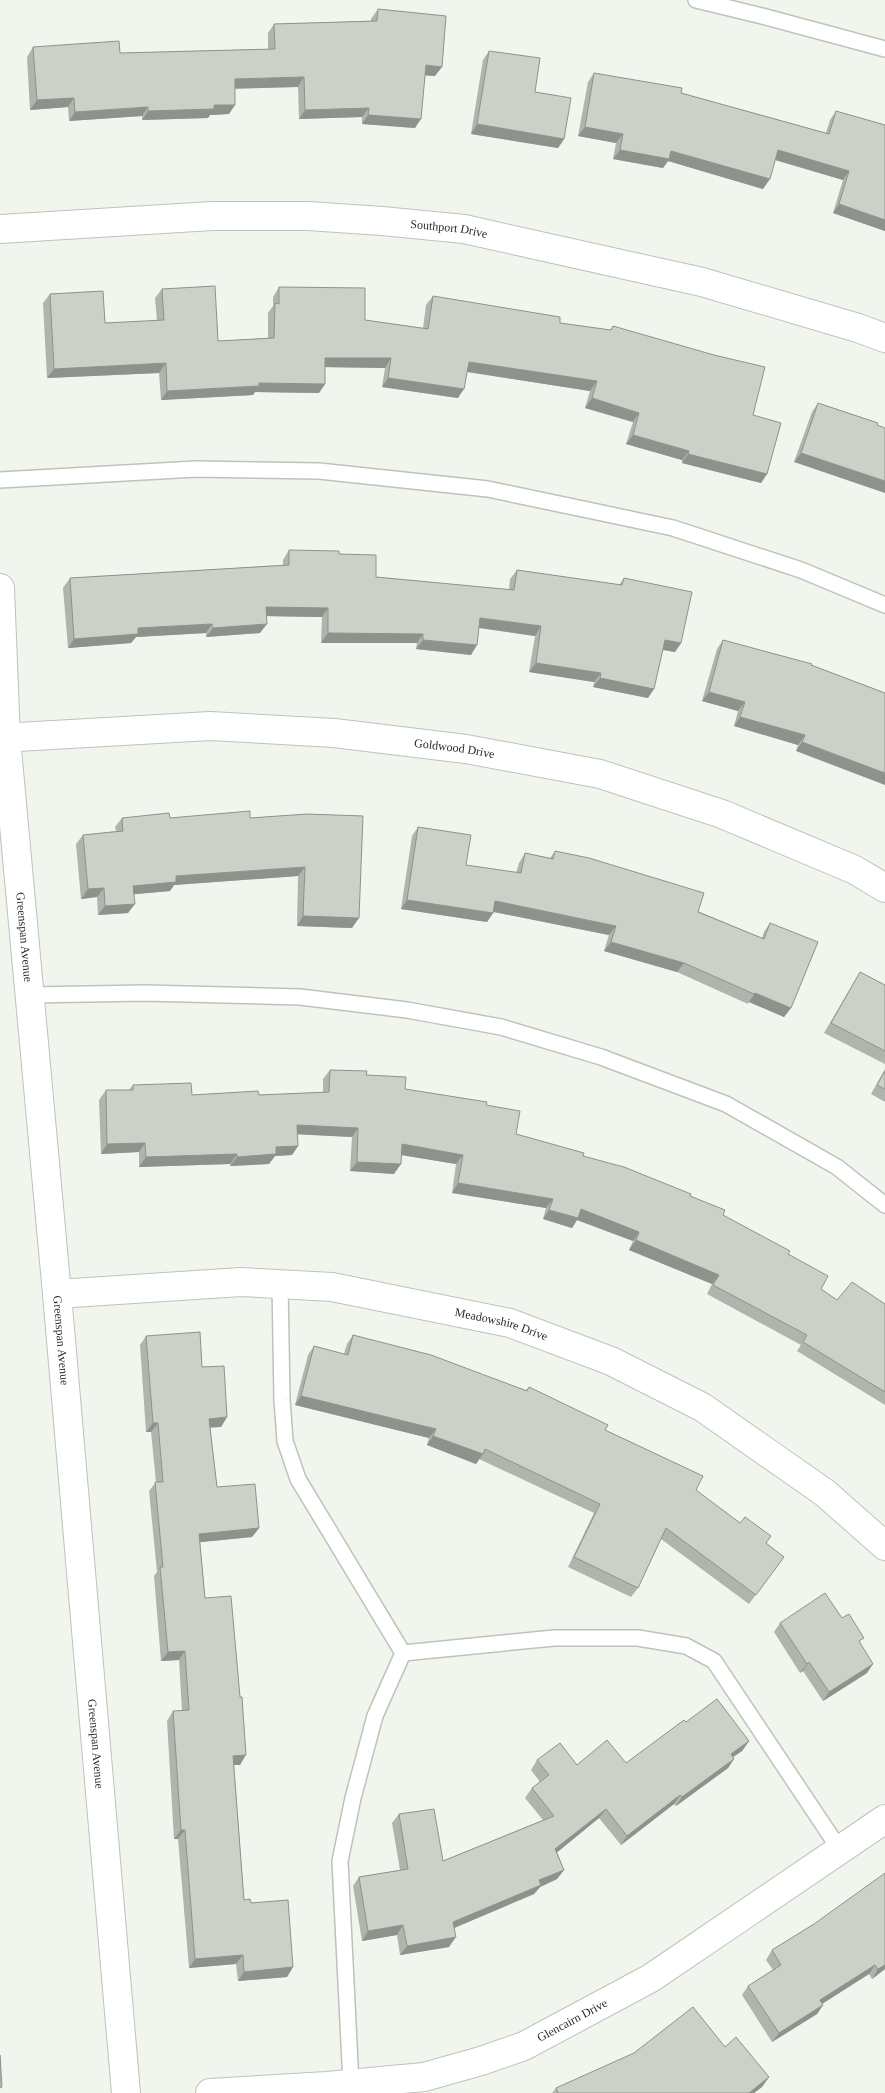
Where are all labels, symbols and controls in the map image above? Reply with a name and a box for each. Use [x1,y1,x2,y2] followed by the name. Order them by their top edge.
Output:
[410,217,489,241] street label: Southport Drive
[414,736,496,761] street label: Goldwood Drive
[13,892,35,983] street label: Greenspan Avenue
[50,1295,72,1386] street label: Greenspan Avenue
[454,1305,550,1344] street label: Meadowshire Drive
[85,1698,107,1789] street label: Greenspan Avenue
[535,1996,610,2045] street label: Glencairn Drive

